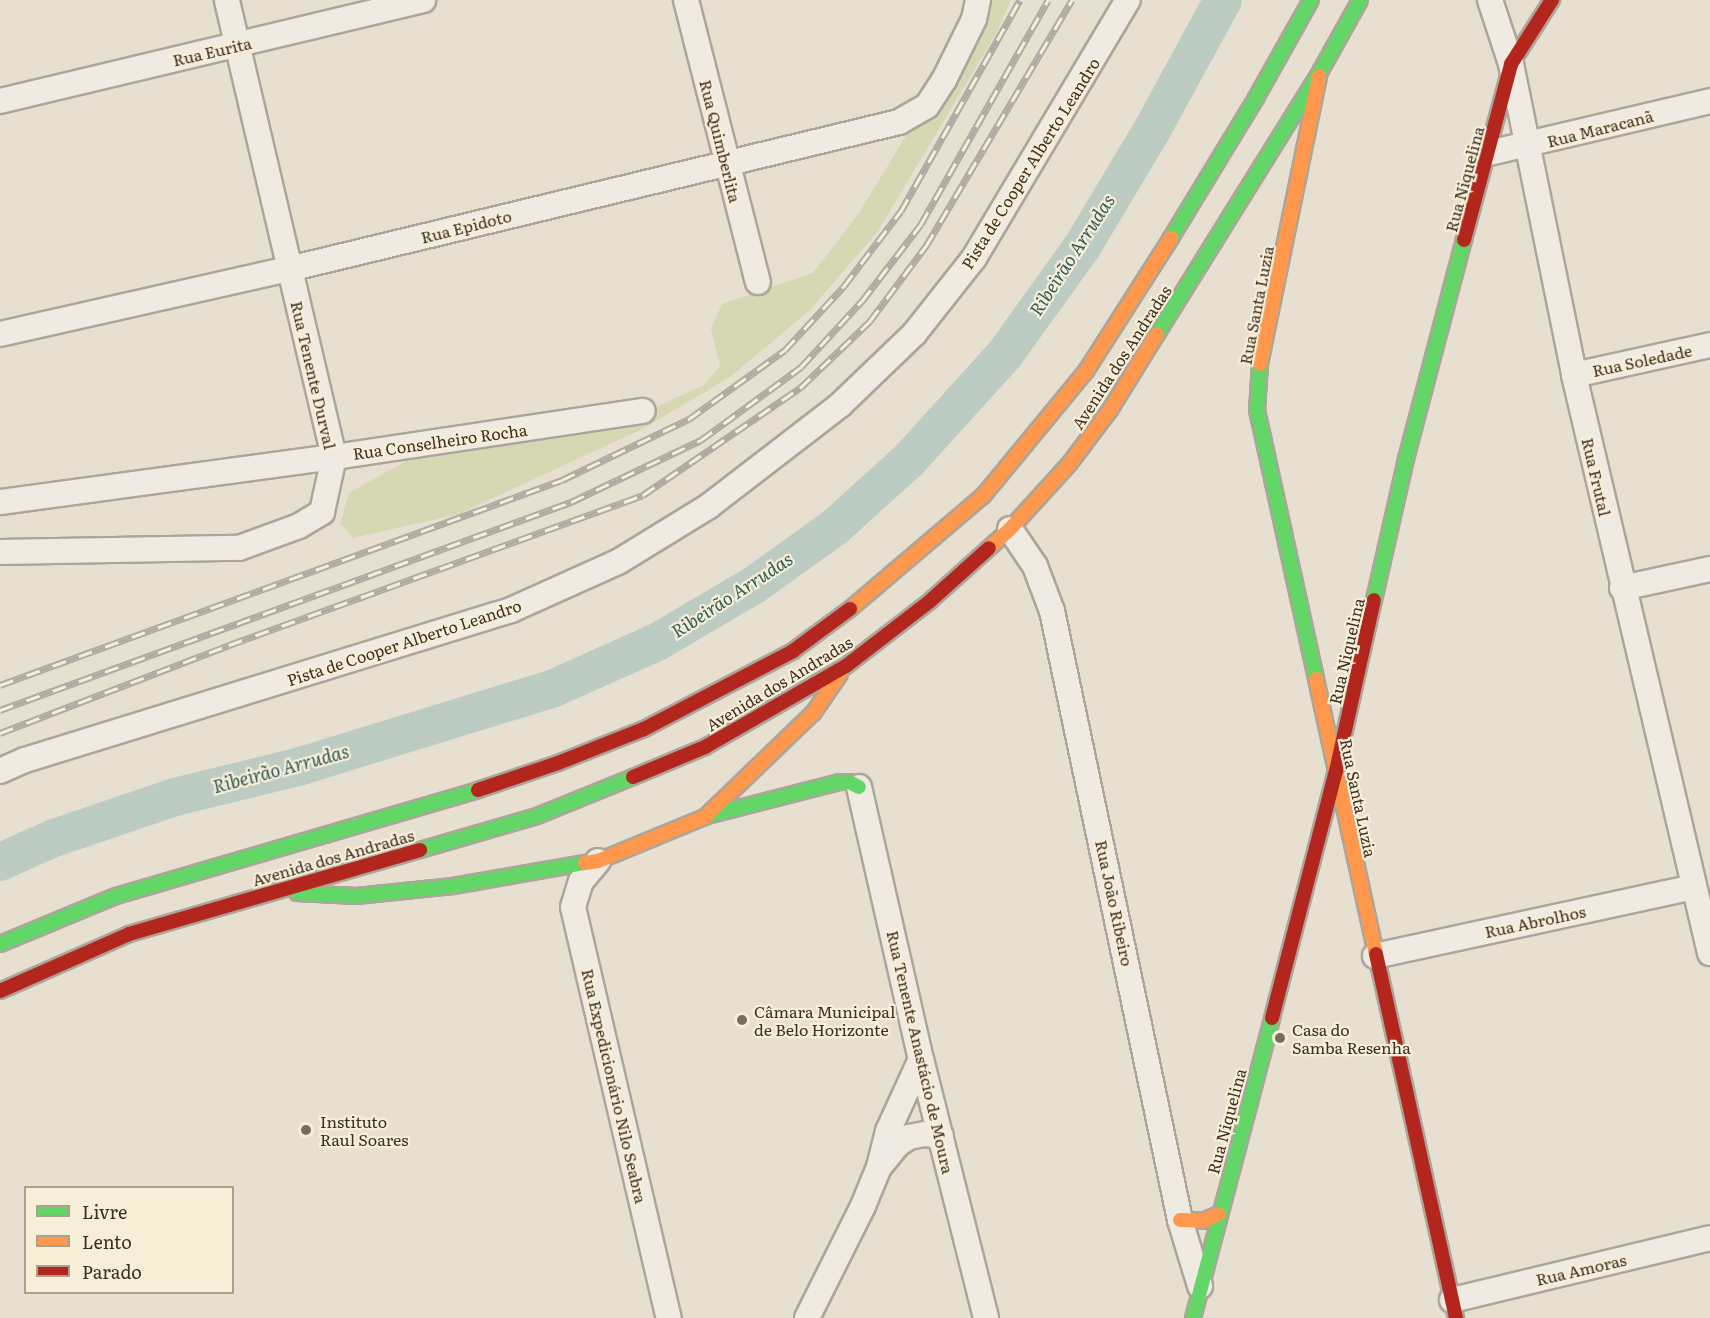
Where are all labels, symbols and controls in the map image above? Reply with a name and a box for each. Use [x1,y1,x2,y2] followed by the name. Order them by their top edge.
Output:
[171,33,253,69] street label: Rua Eurita
[957,54,1103,272] street label: Pista de Cooper Alberto Leandro
[696,78,746,204] street label: Rua Quimberlita
[1545,106,1655,150] street label: Rua Maracanã
[1441,124,1487,234] street label: Rua Niquelina
[1025,190,1119,320] water label: Ribeirão Arrudas
[419,205,513,247] street label: Rua Epidoto
[1235,244,1277,366] street label: Rua Santa Luzia
[1067,282,1175,432] street label: Avenida dos Andradas
[288,299,340,451] street label: Rua Tenente Durval
[1590,340,1694,380] street label: Rua Soledade
[352,419,528,463] street label: Rua Conselheiro Rocha
[1579,436,1615,518] street label: Rua Frutal
[667,548,797,642] water label: Ribeirão Arrudas
[284,595,524,689] street label: Pista de Cooper Alberto Leandro
[1324,596,1368,706] street label: Rua Niquelina
[702,632,856,734] street label: Avenida dos Andradas
[1337,737,1381,859] street label: Rua Santa Luzia
[210,740,352,798] water label: Ribeirão Arrudas
[250,825,416,889] street label: Avenida dos Andradas
[1092,838,1138,968] street label: Rua João Ribeiro
[1483,901,1587,941] street label: Rua Abrolhos
[884,928,958,1176] street label: Rua Tenente Anastácio de Moura
[579,967,651,1205] street label: Rua Expedicionário Nilo Seabra
[754,1001,895,1039] place label: Câmara Municipal de Belo Horizonte
[735,1013,749,1027] marker: Câmara Municipal de Belo Horizonte
[1292,1019,1411,1057] place label: Casa do Samba Resenha
[1273,1031,1287,1045] marker: Casa do Samba Resenha
[1203,1066,1249,1176] street label: Rua Niquelina
[320,1111,408,1149] place label: Instituto Raul Soares
[297,1121,315,1139] marker: Instituto Raul Soares
[24,1186,234,1294] legend
[82,1198,127,1225] text: Livre
[82,1228,132,1255] text: Lento
[1534,1249,1628,1289] street label: Rua Amoras
[82,1258,142,1285] text: Parado

